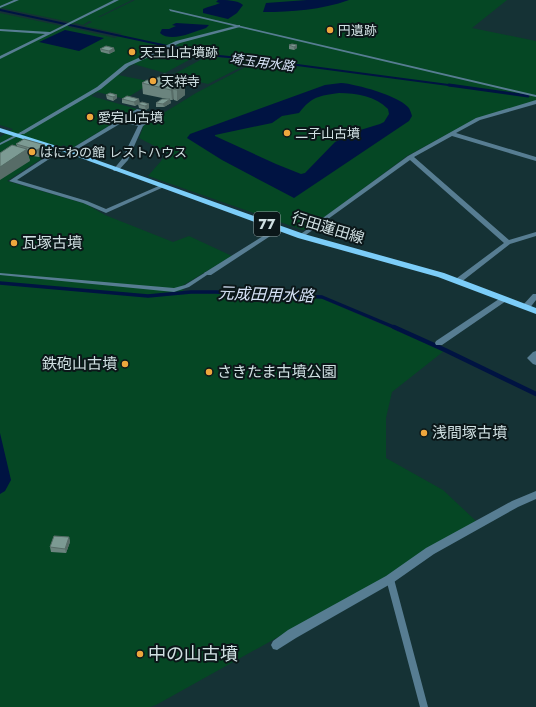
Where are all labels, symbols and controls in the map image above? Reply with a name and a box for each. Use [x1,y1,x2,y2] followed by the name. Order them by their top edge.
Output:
[338,21,377,40] place label: 円遺跡
[325,25,335,35] marker: 円遺跡
[140,43,218,62] place label: 天王山古墳跡
[127,47,137,57] marker: 天王山古墳跡
[229,49,296,76] water label: 埼玉用水路
[161,72,200,91] place label: 天祥寺
[148,76,158,86] marker: 天祥寺
[98,108,163,127] place label: 愛宕山古墳
[85,112,95,122] marker: 愛宕山古墳
[295,124,360,143] place label: 二子山古墳
[282,128,292,138] marker: 二子山古墳
[40,143,187,162] place label: はにわの館 レストハウス
[27,147,37,157] marker: はにわの館 レストハウス
[289,207,367,249] street label: 行田蓮田線
[254,212,280,236] road number: 77
[22,232,82,254] place label: 瓦塚古墳
[9,238,19,248] marker: 瓦塚古墳
[218,281,316,308] water label: 元成田用水路
[42,353,117,375] place label: 鉄砲山古墳
[120,359,130,369] marker: 鉄砲山古墳
[217,361,337,383] place label: さきたま古墳公園
[204,367,214,377] marker: さきたま古墳公園
[432,422,507,444] place label: 浅間塚古墳
[419,428,429,438] marker: 浅間塚古墳
[148,641,238,667] place label: 中の山古墳
[135,649,145,659] marker: 中の山古墳

